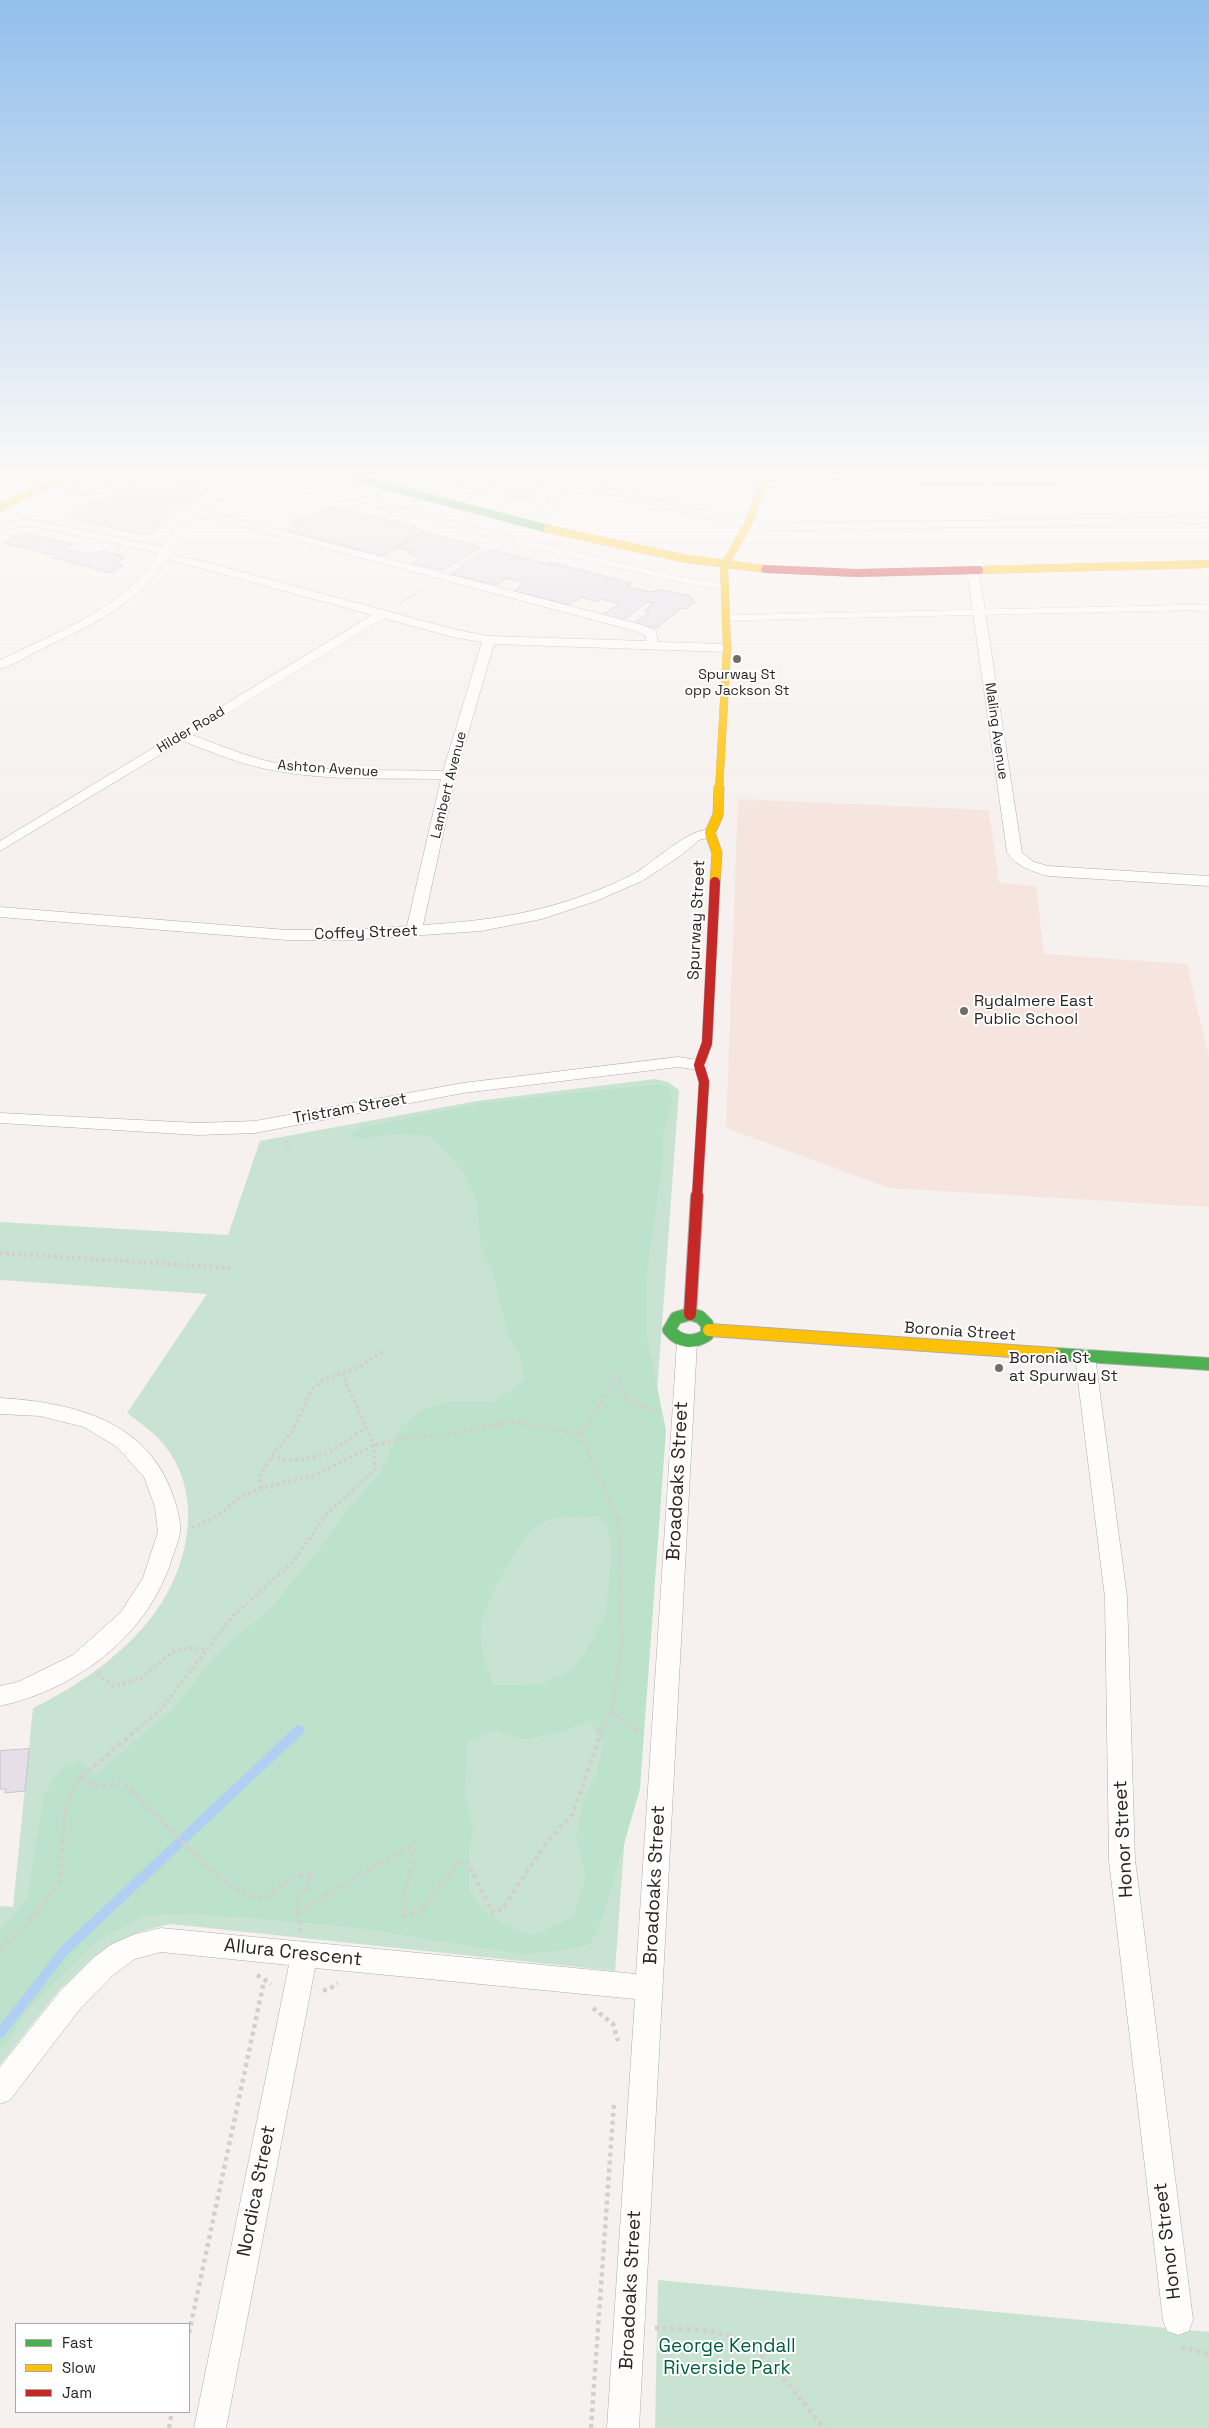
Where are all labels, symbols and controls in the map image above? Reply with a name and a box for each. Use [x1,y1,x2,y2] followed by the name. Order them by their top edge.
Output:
[731,653,743,665] marker: Spurway St opp Jackson St
[684,667,790,700] place label: Spurway St opp Jackson St
[981,681,1011,781] street label: Maling Avenue
[154,703,228,757] street label: Hilder Road
[428,730,470,840] street label: Lambert Avenue
[277,757,379,781] street label: Ashton Avenue
[684,859,710,981] street label: Spurway Street
[314,922,418,944] street label: Coffey Street
[974,992,1094,1030] place label: Rydalmere East Public School
[958,1005,970,1017] marker: Rydalmere East Public School
[291,1090,409,1128] street label: Tristram Street
[903,1319,1017,1345] street label: Boronia Street
[1009,1349,1118,1387] place label: Boronia St at Spurway St
[993,1362,1005,1374] marker: Boronia St at Spurway St
[662,1401,694,1561] street label: Broadoaks Street
[1110,1780,1138,1898] street label: Honor Street
[639,1805,671,1965] street label: Broadoaks Street
[223,1934,363,1972] street label: Allura Crescent
[233,2123,281,2259] street label: Nordica Street
[1150,2181,1186,2301] street label: Honor Street
[615,2210,647,2370] street label: Broadoaks Street
[15,2323,190,2413] legend
[62,2333,93,2352] text: Fast
[658,2336,796,2380] park label: George Kendall Riverside Park
[62,2358,96,2377] text: Slow
[62,2383,92,2402] text: Jam

